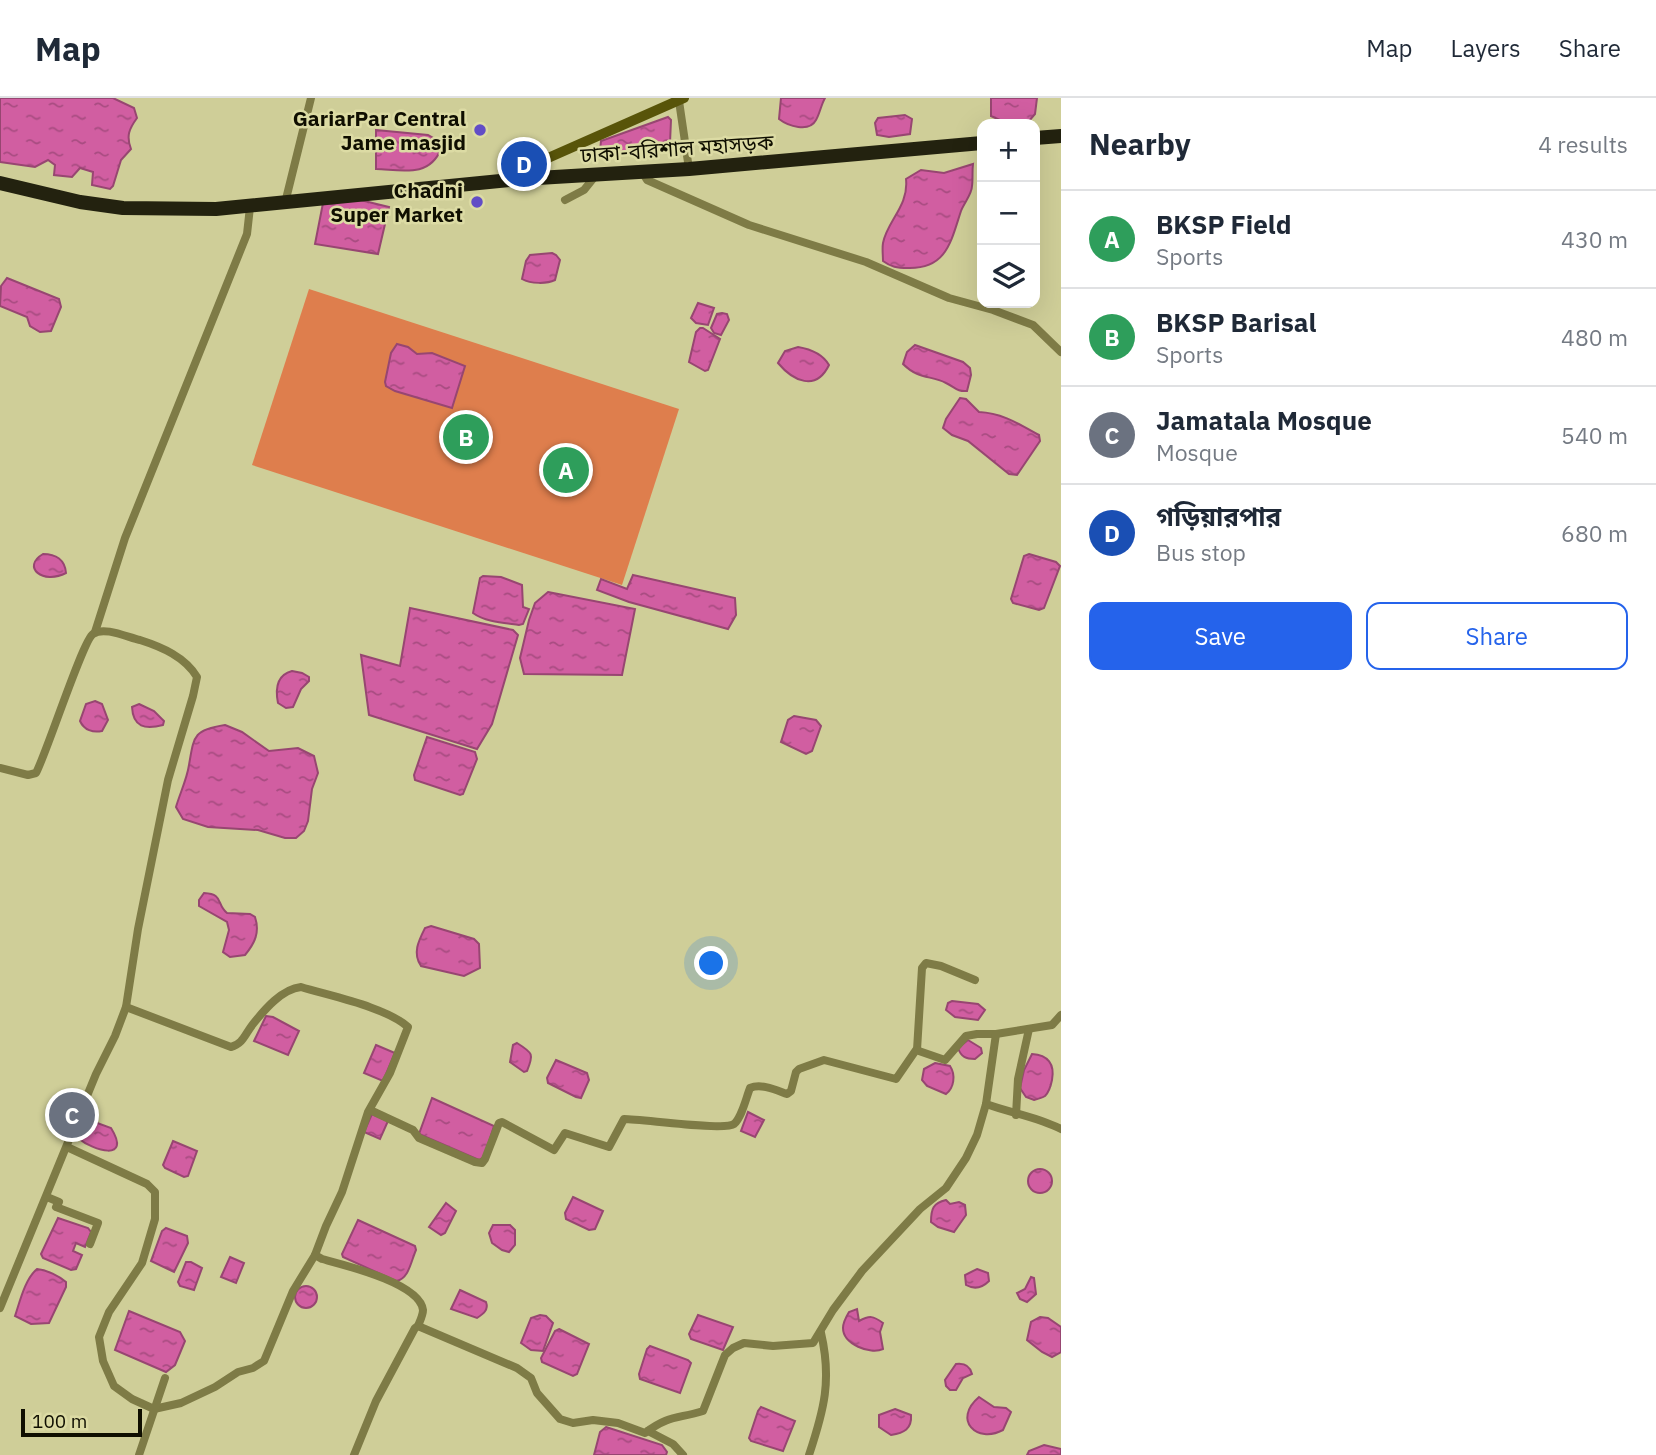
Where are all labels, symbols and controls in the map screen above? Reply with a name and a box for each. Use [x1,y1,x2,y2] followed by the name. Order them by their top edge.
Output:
[35,27,101,70] text: Map
[1366,32,1413,64] text: Map
[1451,32,1521,64] text: Layers
[1559,32,1621,64] text: Share
[293,104,466,156] place label: GariarPar Central Jame masjid
[977,119,1040,308] map controls
[977,119,1040,182] button: +
[472,122,488,138] marker: GariarPar Central Jame masjid
[1089,124,1191,163] text: Nearby
[579,127,776,169] street label: ঢাকা-বরিশাল মহাসড়ক
[1538,129,1628,159] text: 4 results
[501,138,547,190] pin: D
[330,176,463,228] place label: Chadni Super Market
[977,182,1040,245] button: −
[469,194,485,210] marker: Chadni Super Market
[1156,207,1292,241] text: BKSP Field
[1104,224,1120,254] text: A
[1561,224,1628,254] text: 430 m
[1156,241,1223,271] text: Sports
[977,245,1040,308] button: layers
[1156,305,1316,339] text: BKSP Barisal
[1104,322,1120,352] text: B
[1561,322,1628,352] text: 480 m
[1156,339,1223,369] text: Sports
[1156,403,1372,437] text: Jamatala Mosque
[443,411,489,463] pin: B
[1105,420,1119,450] text: C
[1561,420,1628,450] text: 540 m
[1156,437,1238,467] text: Mosque
[543,444,589,496] pin: A
[1156,499,1281,533] text: গড়িয়ারপার
[1104,518,1120,548] text: D
[1561,518,1628,548] text: 680 m
[1156,537,1246,567] text: Bus stop
[1089,602,1352,670] button: Save
[1366,602,1628,670] button: Share
[694,946,728,980] your location
[49,1089,95,1141] pin: C
[21,1406,142,1438] scale bar
[32,1409,87,1433] text: 100 m

